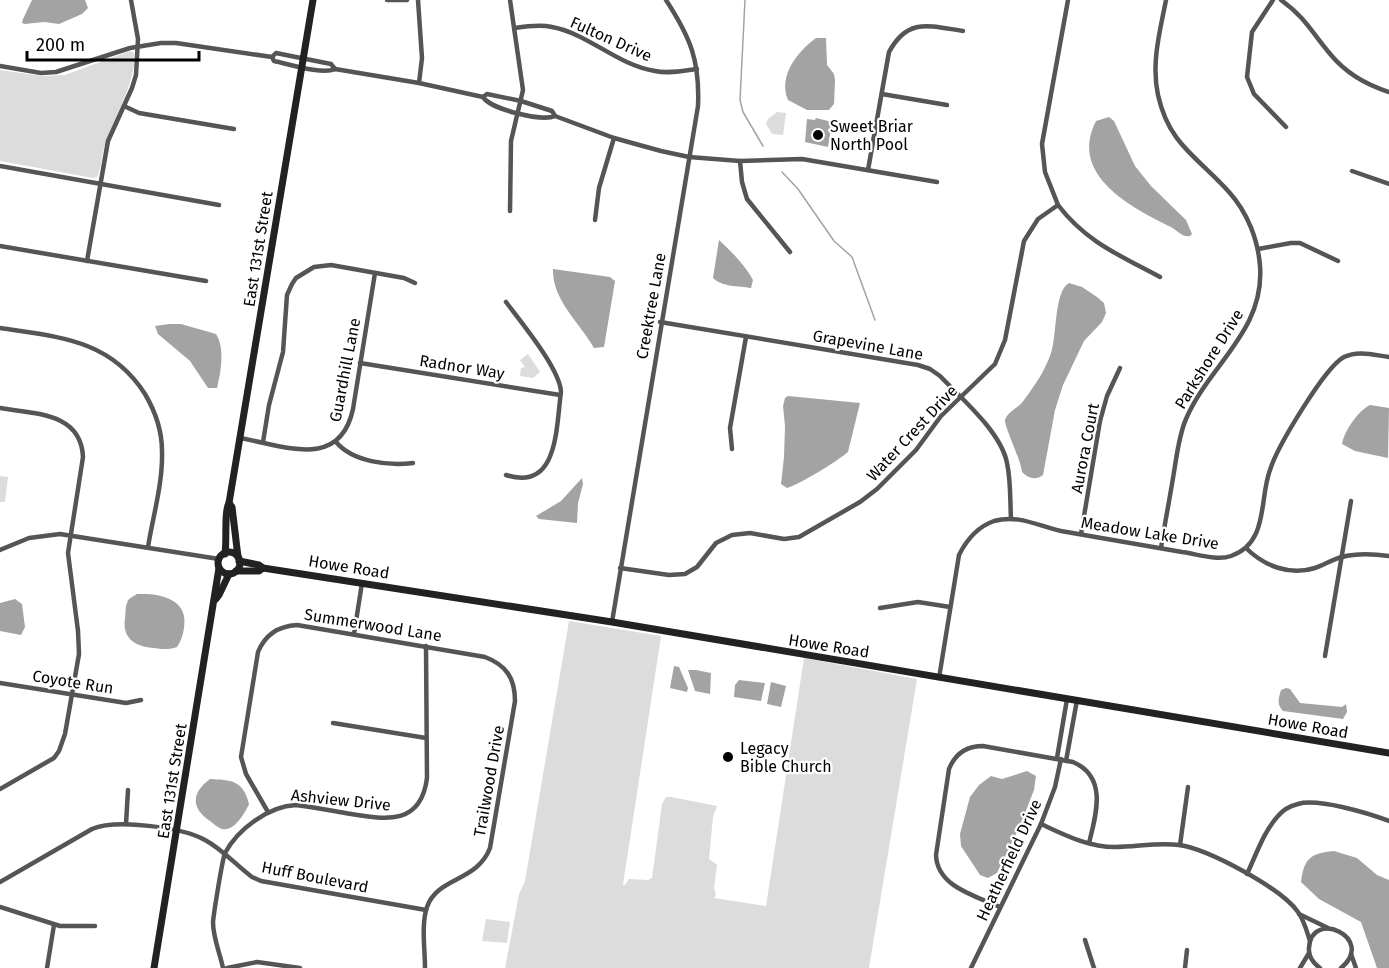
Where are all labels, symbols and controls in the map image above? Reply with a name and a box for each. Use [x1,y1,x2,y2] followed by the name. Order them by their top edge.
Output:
[567,13,655,65] street label: Fulton Drive
[27,24,200,62] scale bar
[36,34,85,56] text: 200 m
[830,117,914,154] place label: Sweet Briar North Pool
[811,128,825,142] marker: Sweet Briar North Pool
[239,190,277,308] street label: East 131st Street
[632,251,670,361] street label: Creektree Lane
[1171,306,1247,412] street label: Parkshore Drive
[326,316,364,424] street label: Guardhill Lane
[811,326,925,364] street label: Grapevine Lane
[418,351,506,383] street label: Radnor Way
[863,381,961,485] street label: Water Crest Drive
[1067,401,1103,495] street label: Aurora Court
[1080,513,1220,553] street label: Meadow Lake Drive
[307,551,391,583] street label: Howe Road
[303,605,443,645] street label: Summerwood Lane
[787,630,871,662] street label: Howe Road
[31,666,115,698] street label: Coyote Run
[1266,710,1350,742] street label: Howe Road
[153,722,191,840] street label: East 131st Street
[470,724,508,838] street label: Trailwood Drive
[740,739,832,776] place label: Legacy Bible Church
[721,750,735,764] marker: Legacy Bible Church
[290,785,392,815] street label: Ashview Drive
[972,796,1046,924] street label: Heatherfield Drive
[260,857,370,897] street label: Huff Boulevard

